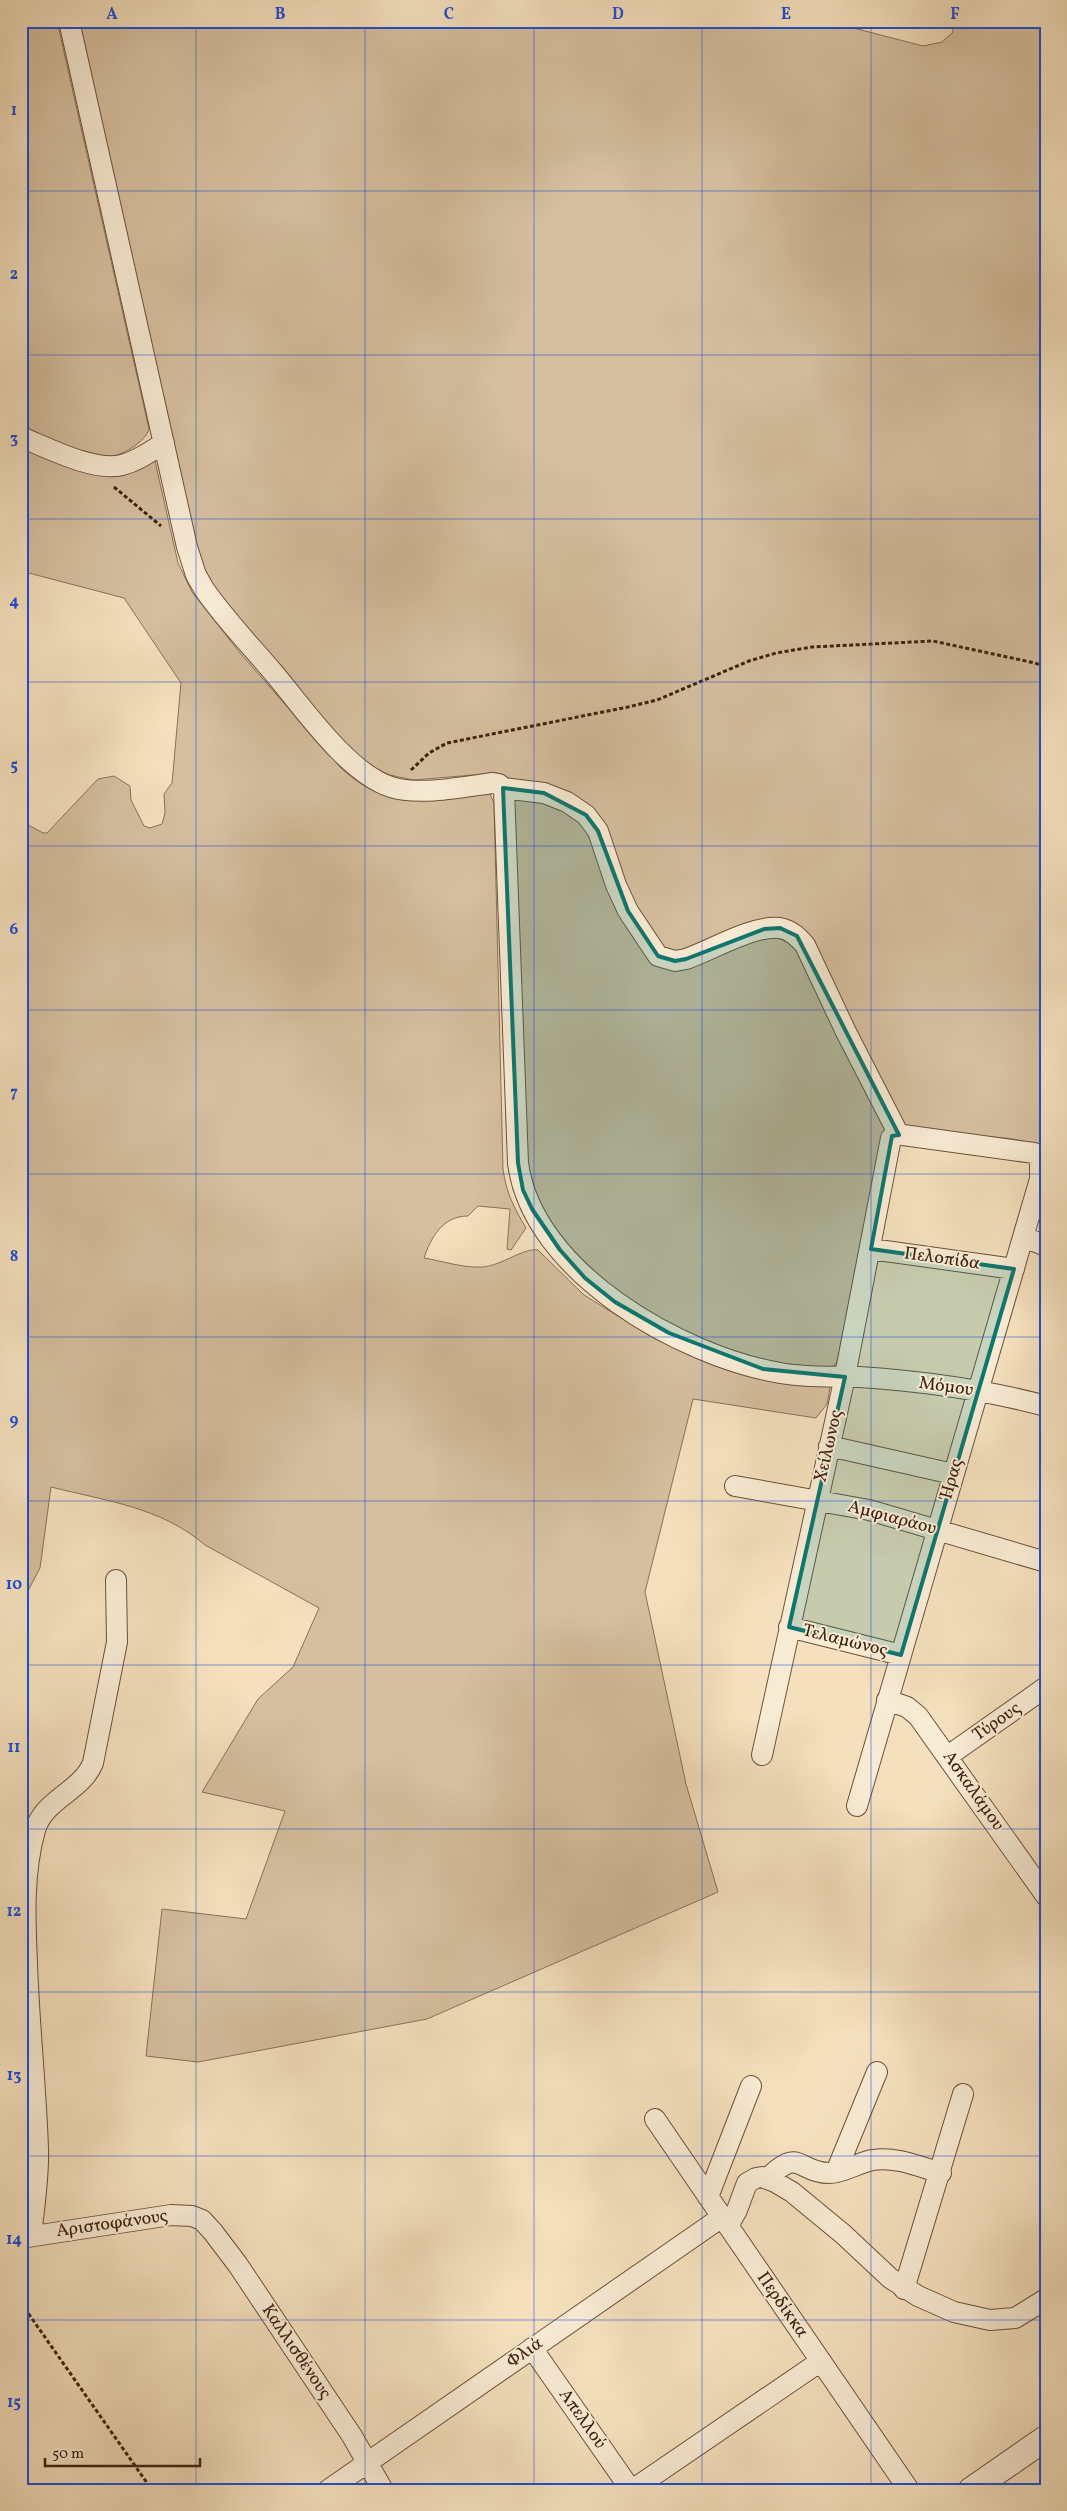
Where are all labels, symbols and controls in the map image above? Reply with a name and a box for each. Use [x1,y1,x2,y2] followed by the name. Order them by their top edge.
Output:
[106,4,118,26] text: A
[275,4,286,26] text: B
[444,4,454,26] text: C
[612,4,624,26] text: D
[781,4,791,26] text: E
[950,4,960,26] text: F
[11,100,17,122] text: 1
[10,264,18,286] text: 2
[10,428,18,450] text: 3
[9,591,19,613] text: 4
[10,755,18,777] text: 5
[10,919,19,941] text: 6
[10,1082,18,1104] text: 7
[902,1241,982,1277] street label: Πελοπίδα
[10,1246,18,1268] text: 8
[917,1371,975,1403] street label: Μόμου
[809,1407,849,1485] street label: Χείλωνος
[10,1410,19,1432] text: 9
[934,1456,970,1504] street label: Ήρας
[845,1494,939,1542] street label: Αμφιαράου
[6,1574,22,1596] text: 10
[800,1618,890,1664] street label: Τελαμώνος
[968,1696,1026,1748] street label: Τύρους
[8,1737,20,1759] text: 11
[936,1746,1010,1836] street label: Ασκαλάμου
[7,1901,21,1923] text: 12
[7,2065,21,2087] text: 13
[55,2204,169,2244] street label: Αριστοφάνους
[6,2229,22,2251] text: 14
[750,2267,814,2343] street label: Περδίκκα
[255,2300,337,2404] street label: Καλλισθένους
[502,2331,548,2375] street label: Φλιά
[552,2384,612,2454] street label: Απελλού
[7,2392,21,2414] text: 15
[45,2436,200,2468] scale bar
[52,2444,84,2465] text: 50 m

